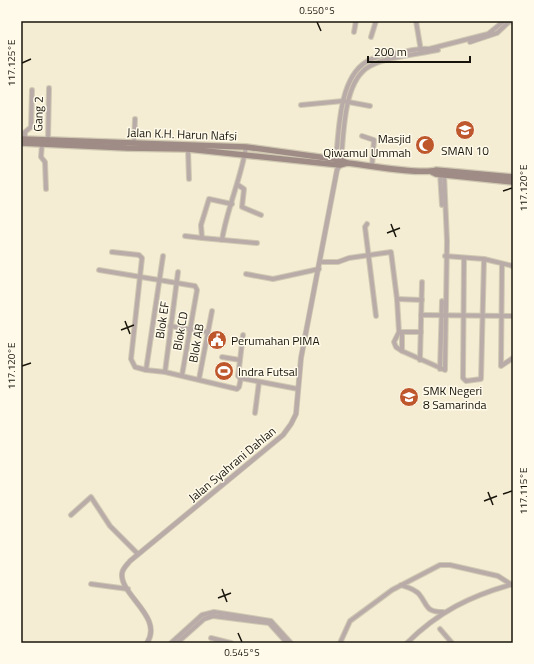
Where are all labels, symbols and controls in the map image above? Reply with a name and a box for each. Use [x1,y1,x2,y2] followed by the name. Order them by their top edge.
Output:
[299,3,335,18] text: 0.550°S
[368,38,470,64] scale bar
[4,39,19,86] text: 117.125°E
[374,42,407,61] text: 200 m
[28,96,48,132] street label: Gang 2
[454,119,476,141] school or university icon: SMAN 10
[127,123,237,145] street label: Jalan K.H. Harun Nafsi
[323,129,411,162] place label: Masjid Qiwamul Ummah
[414,134,436,156] mosque icon: Masjid Qiwamul Ummah
[441,141,489,160] place label: SMAN 10
[516,164,531,211] text: 117.120°E
[150,300,174,340] street label: Blok EF
[167,310,193,352] street label: Blok CD
[183,322,209,364] street label: Blok AB
[206,329,228,351] public building icon: Perumahan PIMA
[231,331,320,350] place label: Perumahan PIMA
[4,342,19,389] text: 117.120°E
[213,360,235,382] sports icon: Indra Futsal
[238,362,298,381] place label: Indra Futsal
[423,381,487,414] place label: SMK Negeri 8 Samarinda
[398,386,420,408] school or university icon: SMK Negeri 8 Samarinda
[184,422,280,506] street label: Jalan Syahrani Dahlan
[516,467,531,514] text: 117.115°E
[224,645,260,660] text: 0.545°S

